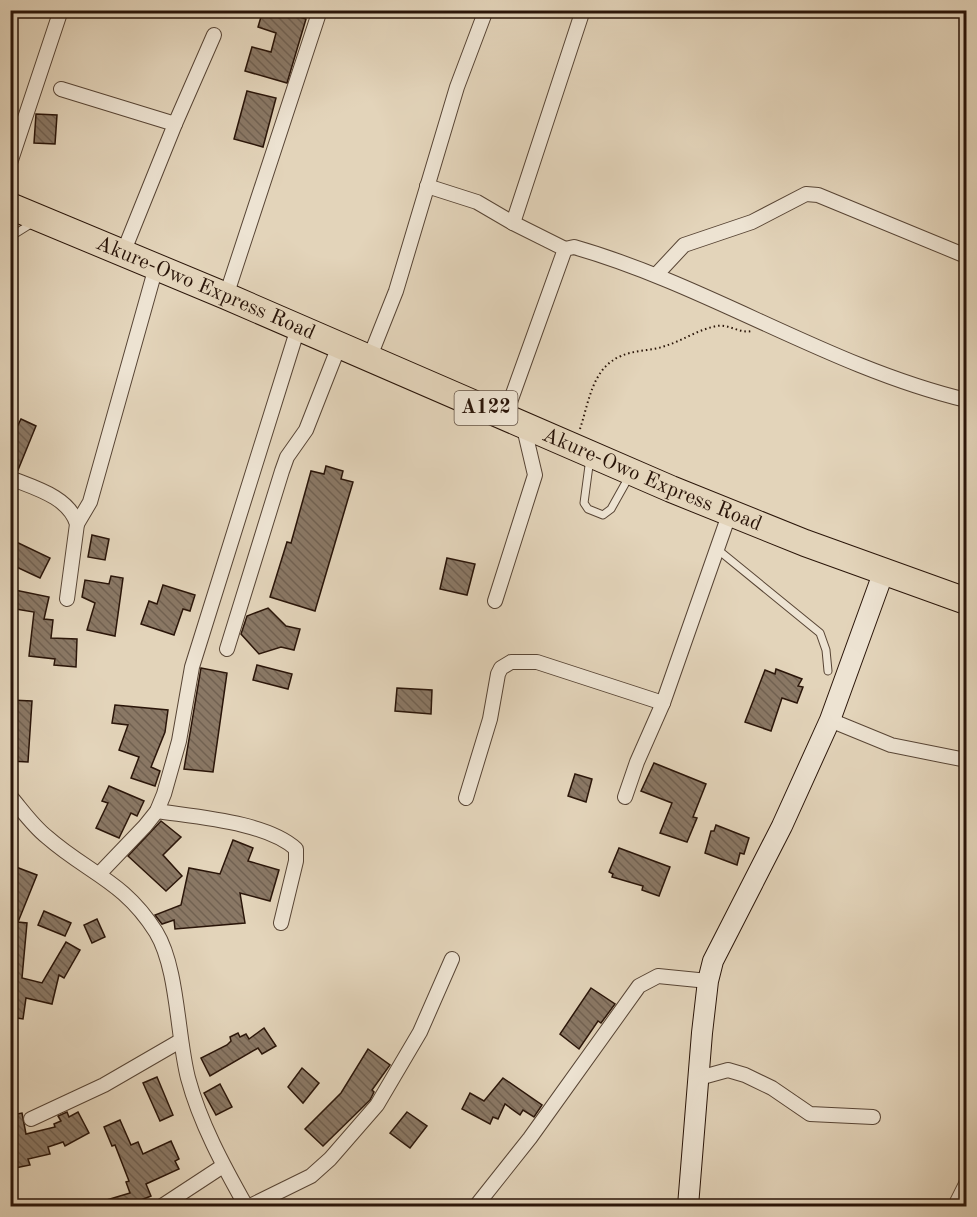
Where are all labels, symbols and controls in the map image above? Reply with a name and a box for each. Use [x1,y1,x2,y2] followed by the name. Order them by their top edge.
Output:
[93,232,318,344] street label: Akure-Owo Express Road
[454,391,518,425] road number: A122
[539,424,765,535] street label: Akure-Owo Express Road

